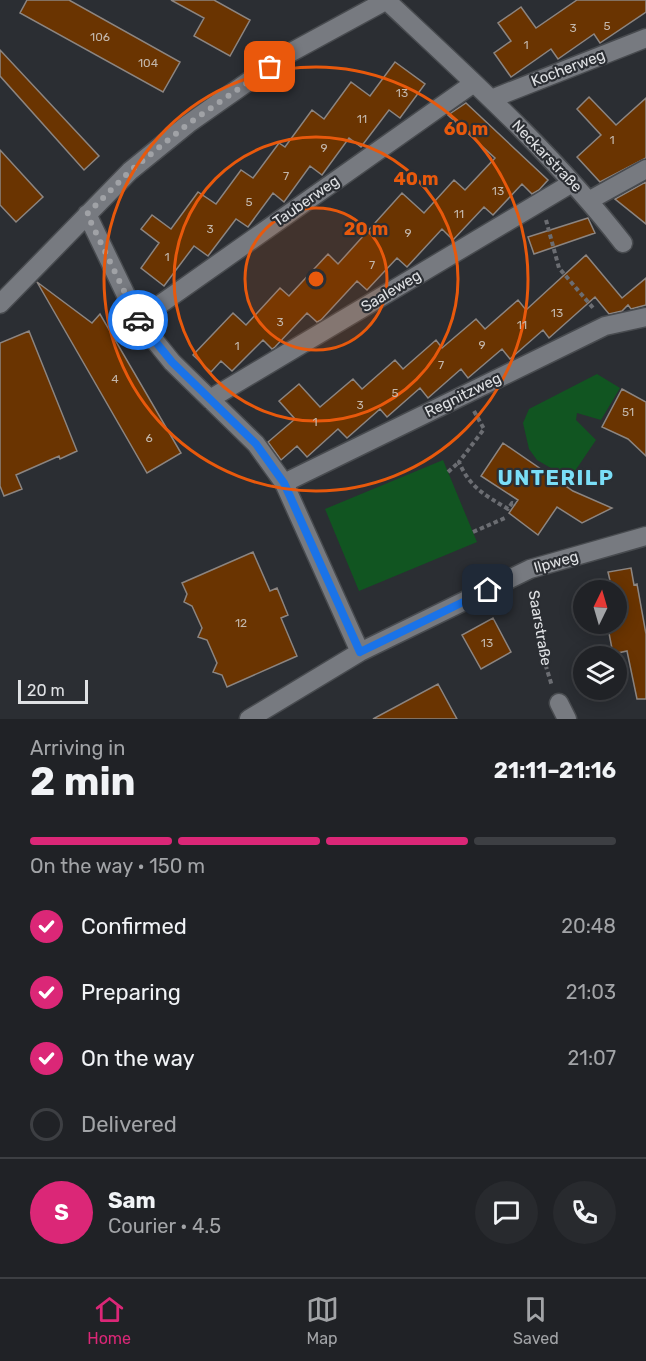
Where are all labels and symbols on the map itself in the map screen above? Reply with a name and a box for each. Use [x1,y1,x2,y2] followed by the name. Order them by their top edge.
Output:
[603,19,611,33] house number: 5
[569,21,577,35] house number: 3
[90,30,110,44] house number: 106
[523,38,529,52] house number: 1
[244,41,295,92] pin
[528,46,608,90] street label: Kocherweg
[138,56,159,70] house number: 104
[396,86,408,100] house number: 13
[357,112,367,126] house number: 11
[508,116,586,196] street label: Neckarstraße
[444,118,488,140] text: 60 m
[609,133,615,147] house number: 1
[320,141,328,155] house number: 9
[394,168,438,190] text: 40 m
[283,169,289,183] house number: 7
[269,172,343,230] street label: Tauberweg
[492,184,504,198] house number: 13
[245,195,253,209] house number: 5
[454,207,464,221] house number: 11
[344,218,388,240] text: 20 m
[206,222,214,236] house number: 3
[404,226,412,240] house number: 9
[164,250,170,264] house number: 1
[369,258,375,272] house number: 7
[358,266,424,316] street label: Saaleweg
[306,269,326,289] centre of rings
[108,290,168,350] courier
[551,306,563,320] house number: 13
[276,315,284,329] house number: 3
[517,318,527,332] house number: 11
[478,338,486,352] house number: 9
[234,339,240,353] house number: 1
[438,358,444,372] house number: 7
[422,369,504,421] street label: Regnitzweg
[111,372,119,386] house number: 4
[391,386,399,400] house number: 5
[356,398,364,412] house number: 3
[622,405,634,419] house number: 51
[312,415,318,429] house number: 1
[145,431,153,445] house number: 6
[497,465,615,490] district label: UNTERILP
[532,547,580,577] street label: Ilpweg
[462,564,513,615] pin
[573,580,627,634] north arrow
[525,589,555,667] street label: Saarstraße
[235,616,247,630] house number: 12
[481,636,493,650] house number: 13
[18,677,88,704] scale bar

